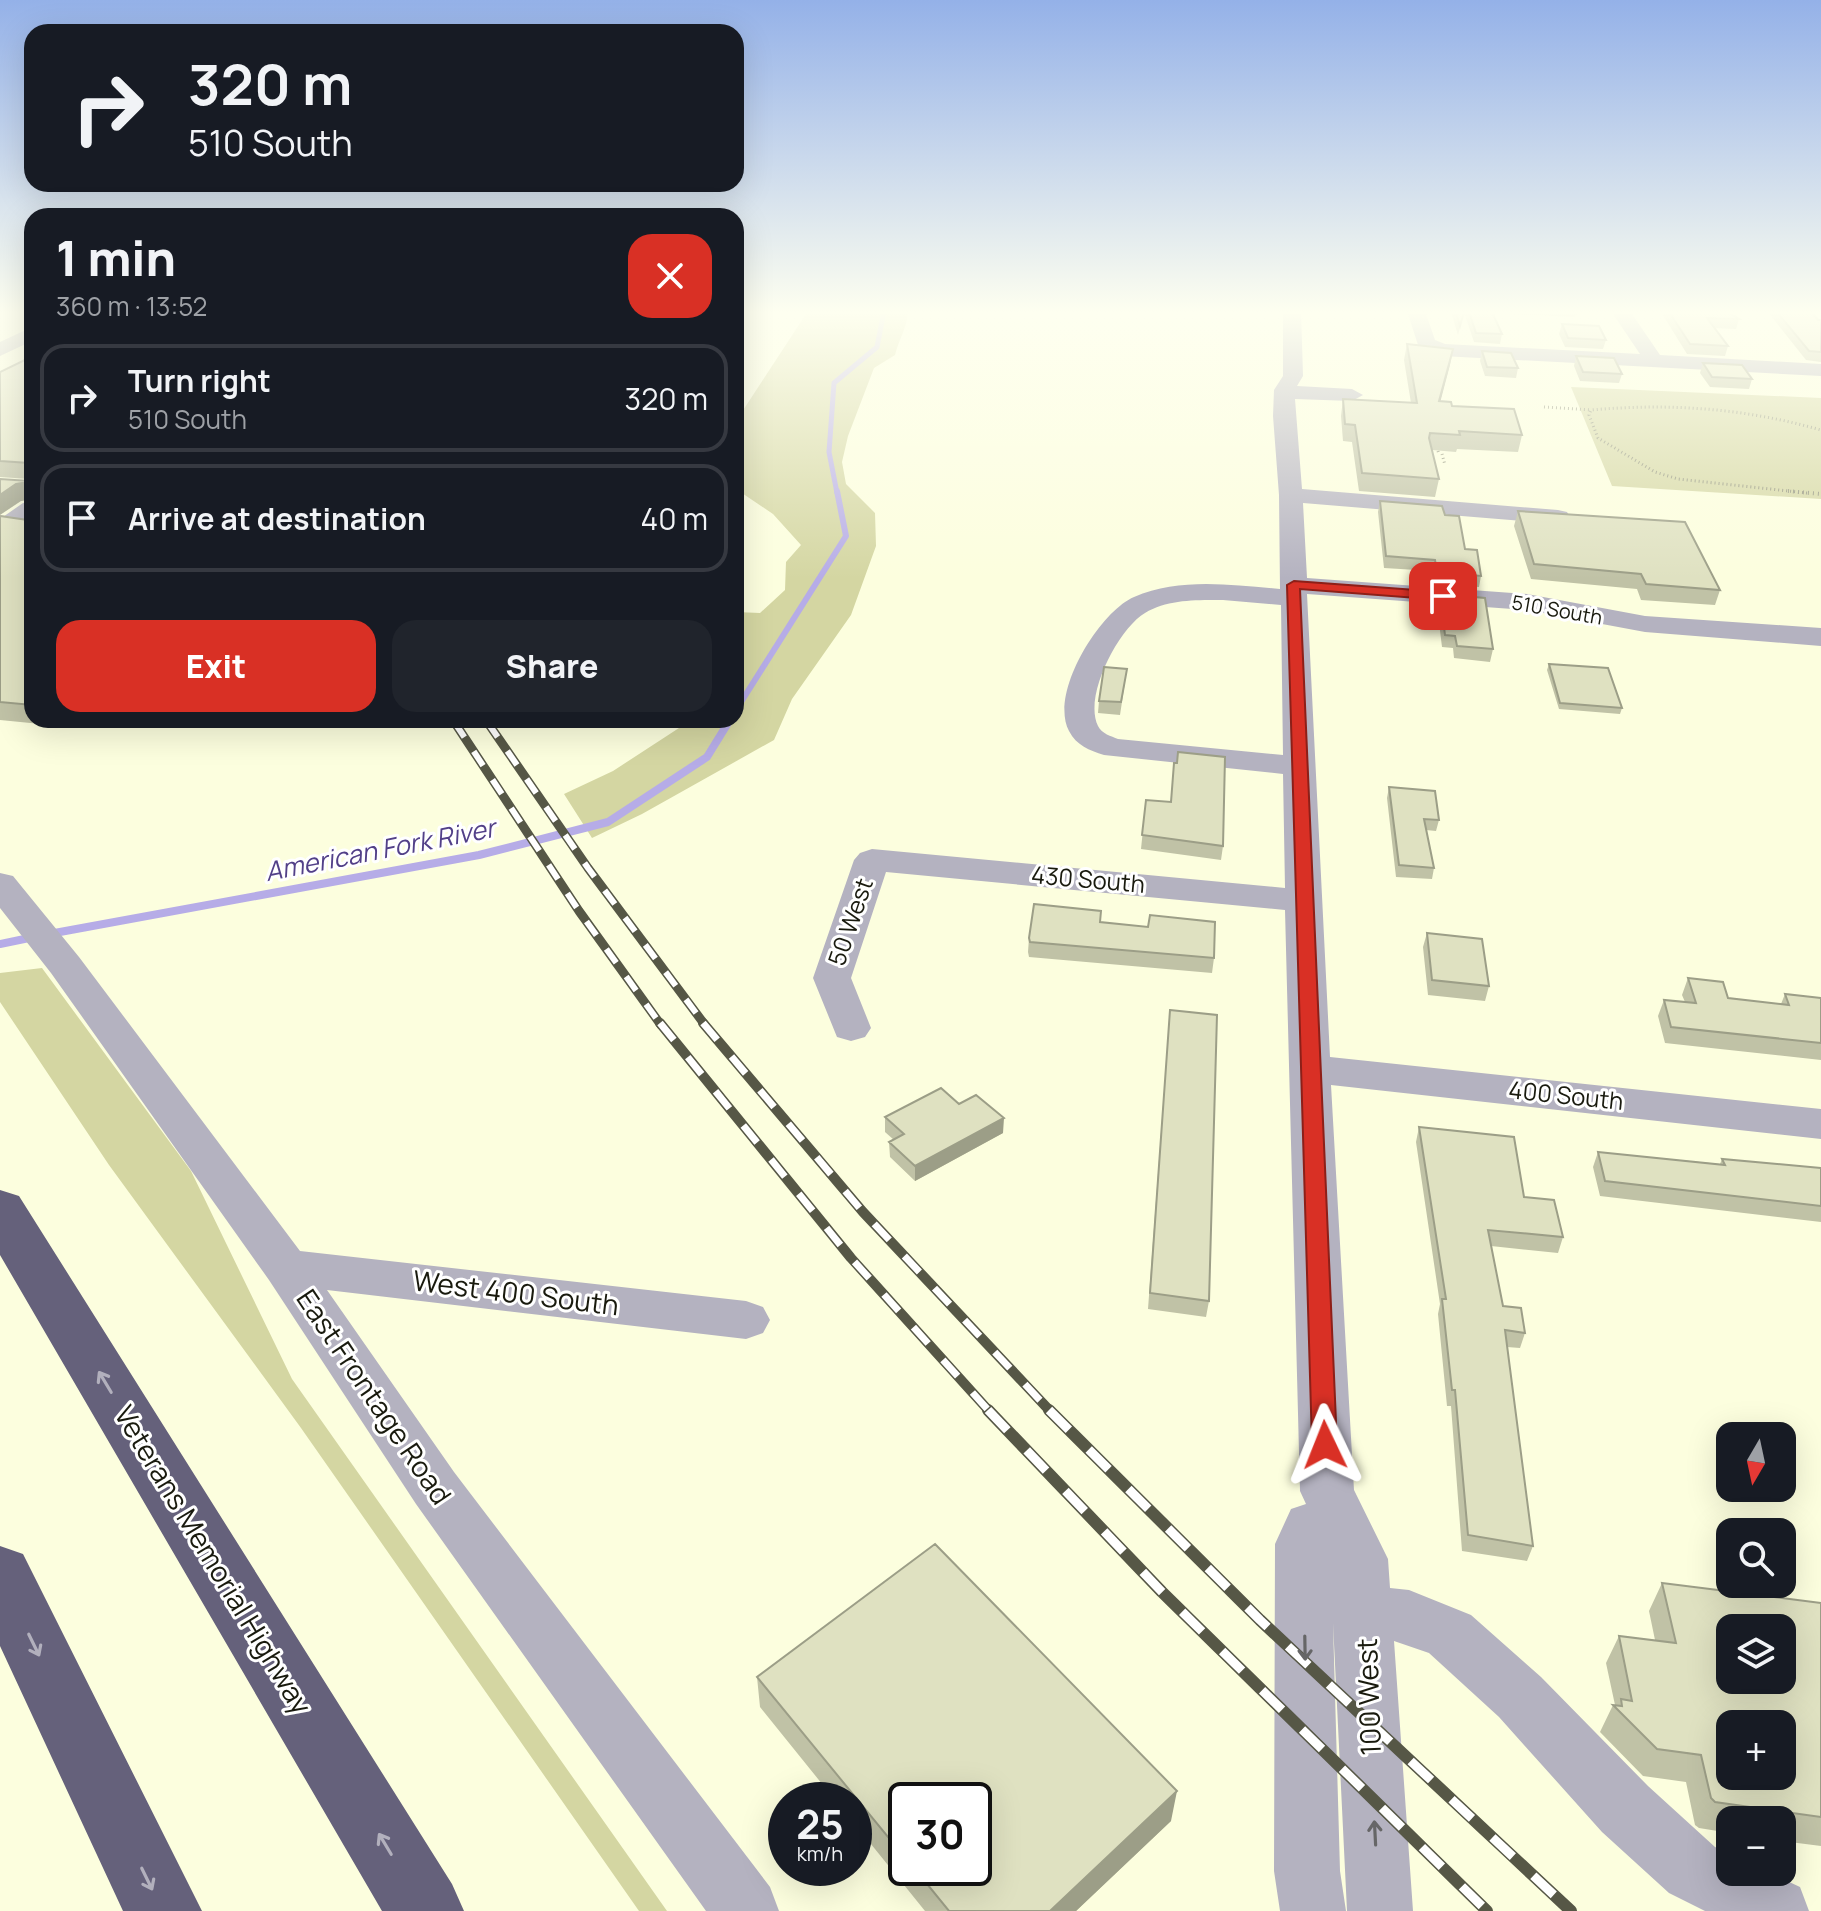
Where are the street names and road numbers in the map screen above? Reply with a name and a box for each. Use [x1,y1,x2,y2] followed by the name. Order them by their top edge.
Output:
[1510,588,1604,631] street label: 510 South
[1030,857,1146,900] street label: 430 South
[819,873,880,970] street label: 50 West
[1507,1072,1625,1117] street label: 400 South
[411,1261,621,1323] street label: West 400 South
[289,1281,461,1511] street label: East Frontage Road
[106,1398,321,1721] street label: Veterans Memorial Highway
[1347,1638,1389,1756] street label: 100 West

